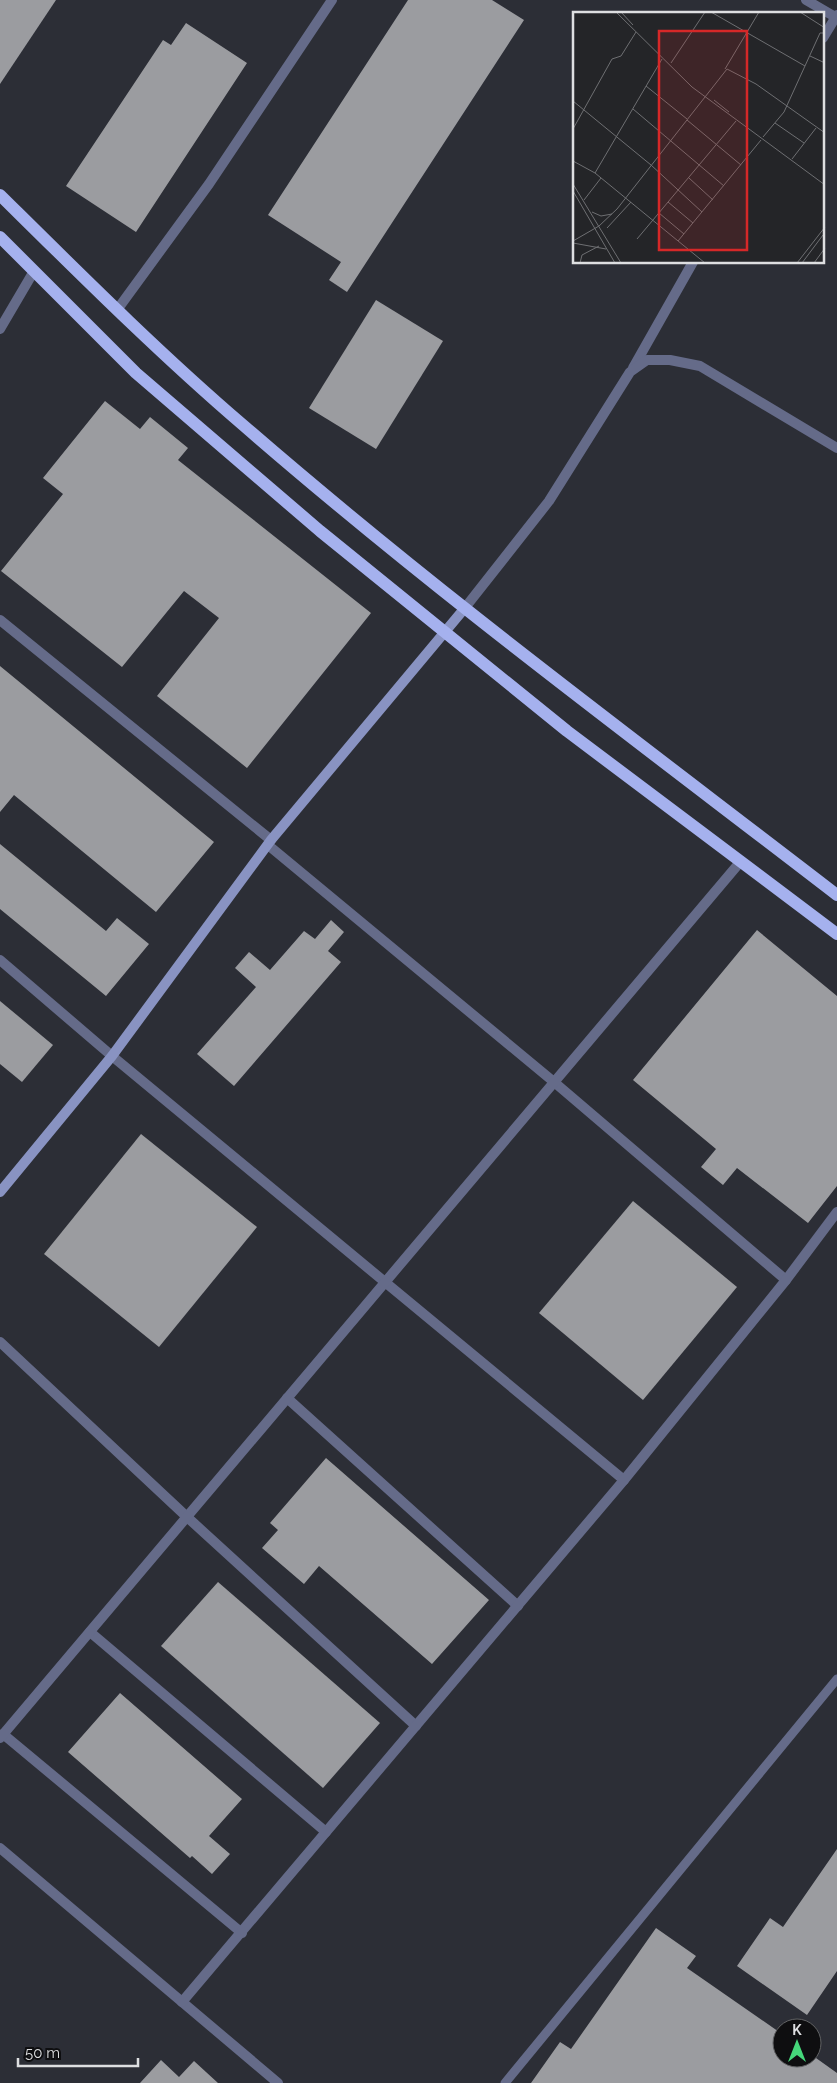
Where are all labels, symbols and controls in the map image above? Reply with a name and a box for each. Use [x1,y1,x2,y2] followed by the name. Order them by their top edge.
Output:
[573,12,824,264] inset map
[772,2018,822,2068] north arrow
[792,2022,802,2038] text: K
[18,2036,138,2068] scale bar
[25,2044,60,2062] text: 50 m

